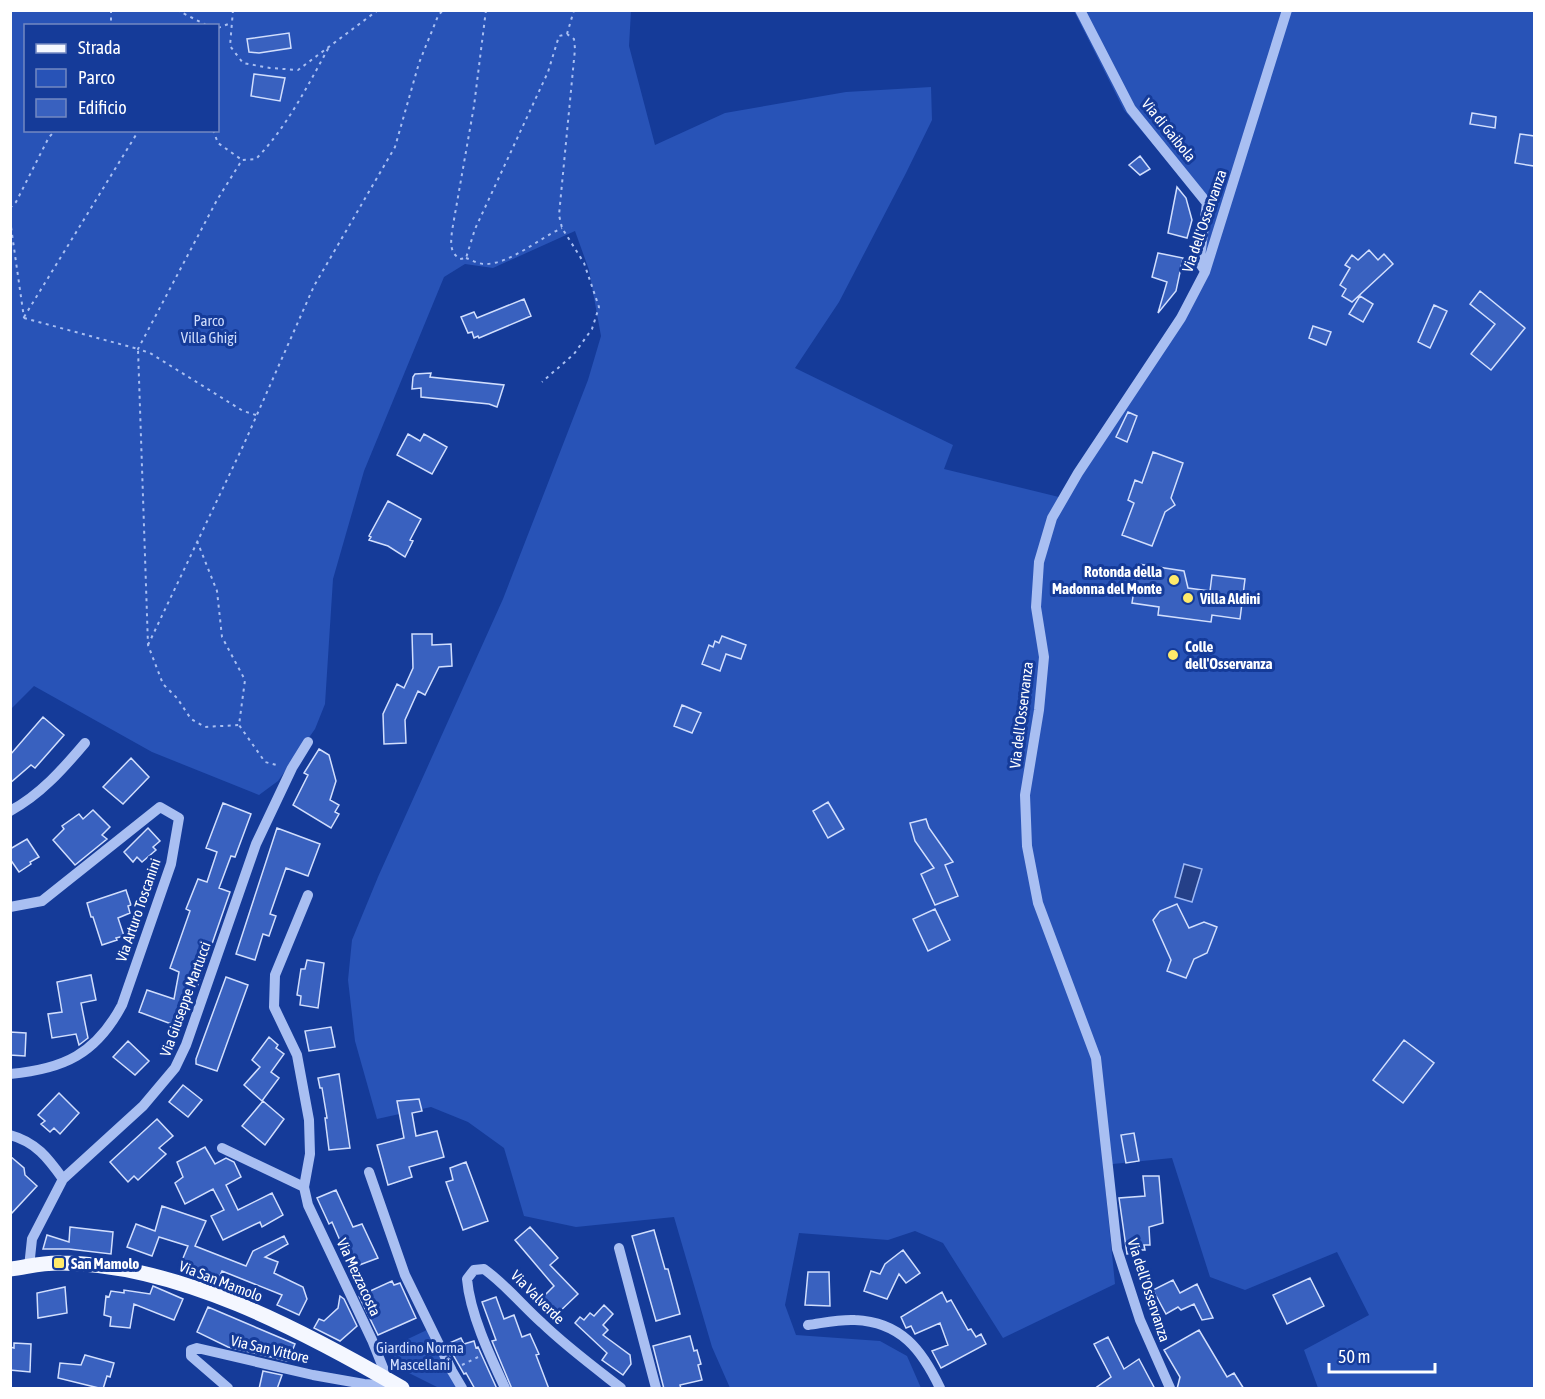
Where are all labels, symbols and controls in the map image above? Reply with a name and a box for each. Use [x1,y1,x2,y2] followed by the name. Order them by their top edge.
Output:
[24,24,219,132] legend
[78,37,121,58] text: Strada
[78,67,115,88] text: Parco
[1138,95,1200,165] street label: Via di Gaibola
[78,97,127,118] text: Edificio
[1178,167,1230,275] street label: Via dell'Osservanza
[181,312,237,346] park label: Parco Villa Ghigi
[1052,563,1162,597] place label: Rotonda della Madonna del Monte
[1167,573,1181,587] marker: Rotonda della Madonna del Monte
[1199,590,1260,607] place label: Villa Aldini
[1181,591,1195,605] marker: Villa Aldini
[1185,638,1273,672] place label: Colle dell'Osservanza
[1166,648,1180,662] marker: Colle dell'Osservanza
[1006,661,1036,769] street label: Via dell'Osservanza
[112,856,164,964] street label: Via Arturo Toscanini
[156,939,214,1059] street label: Via Giuseppe Martucci
[334,1235,384,1319] street label: Via Mezzacosta
[1124,1236,1174,1344] street label: Via dell'Osservanza
[71,1255,139,1272] place label: San Mamolo
[52,1256,66,1270] marker: San Mamolo
[177,1257,265,1305] street label: Via San Mamolo
[508,1267,568,1327] street label: Via Valverde
[229,1332,311,1366] street label: Via San Vittore
[1329,1336,1436,1374] scale bar
[376,1339,464,1373] park label: Giardino Norma Mascellani
[1338,1346,1370,1367] text: 50 m

